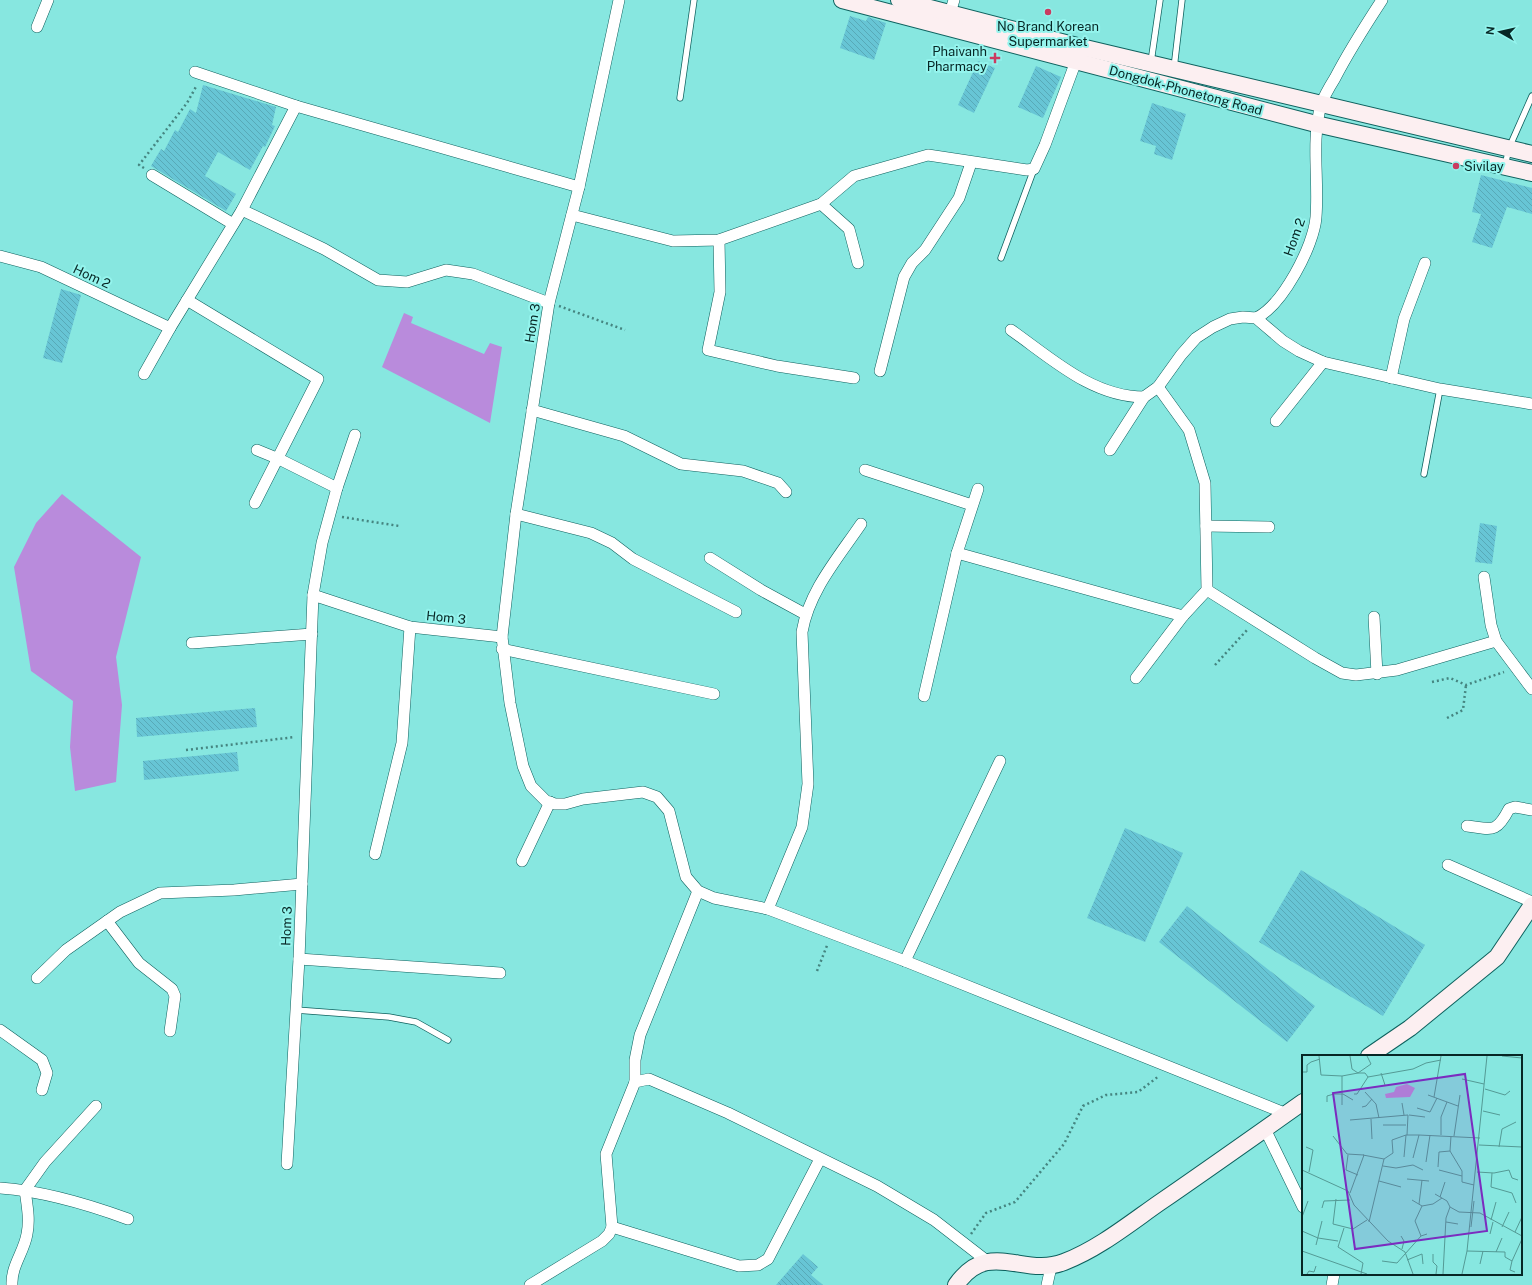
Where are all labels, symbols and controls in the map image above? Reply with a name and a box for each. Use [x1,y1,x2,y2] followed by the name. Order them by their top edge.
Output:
[1043,7,1053,17] marker: No Brand Korean Supermarket
[1480,12,1520,52] north arrow
[997,19,1099,49] place label: No Brand Korean Supermarket
[1484,26,1497,36] text: N
[927,44,987,74] place label: Phaivanh Pharmacy
[990,53,1000,63] marker: Phaivanh Pharmacy
[1108,63,1264,118] street label: Dongdok-Phonetong Road
[1464,159,1504,174] place label: Sivilay
[1451,161,1461,171] marker: Sivilay
[1281,216,1308,258] street label: Hom 2
[71,261,113,292] street label: Hom 2
[522,302,543,344] street label: Hom 3
[425,608,467,627] street label: Hom 3
[278,906,295,946] street label: Hom 3
[1302,1055,1522,1275] inset map

